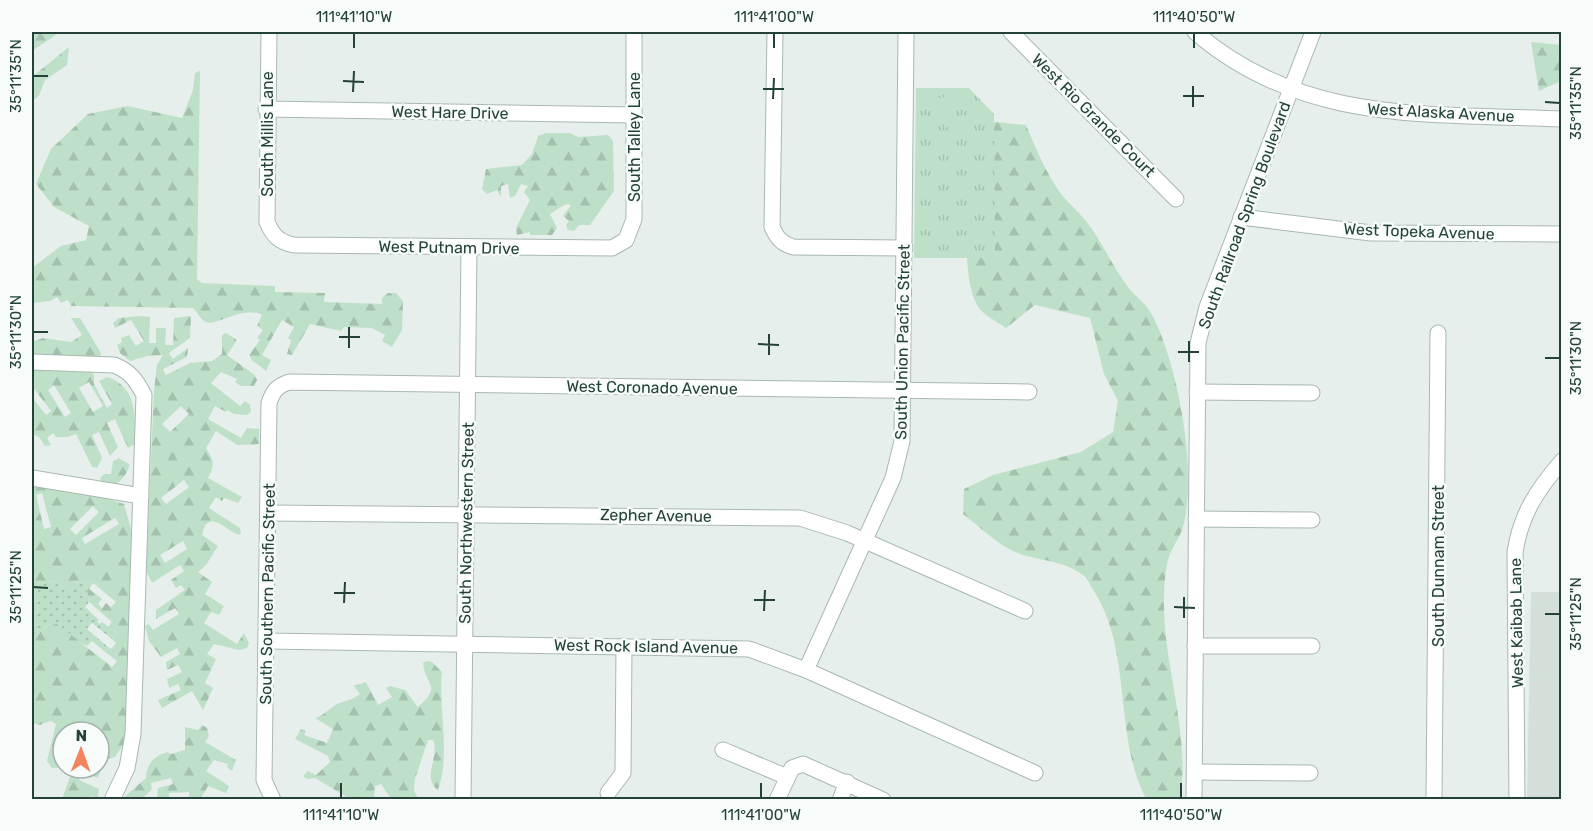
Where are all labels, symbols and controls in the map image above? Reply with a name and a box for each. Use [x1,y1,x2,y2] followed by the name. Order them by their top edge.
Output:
[316,8,392,26] text: 111°41'10"W
[734,8,814,26] text: 111°41'00"W
[1153,8,1235,26] text: 111°40'50"W
[7,39,25,113] text: 35°11'35"N
[1028,50,1159,181] street label: West Rio Grande Court
[1567,66,1585,140] text: 35°11'35"N
[258,71,277,197] street label: South Millis Lane
[625,72,644,202] street label: South Talley Lane
[1194,99,1295,331] street label: South Railroad Spring Boulevard
[1367,99,1515,126] street label: West Alaska Avenue
[391,102,509,123] street label: West Hare Drive
[1343,219,1495,244] street label: West Topeka Avenue
[378,237,520,258] street label: West Putnam Drive
[891,244,914,440] street label: South Union Pacific Street
[7,295,25,369] text: 35°11'30"N
[1567,321,1585,395] text: 35°11'30"N
[566,377,738,398] street label: West Coronado Avenue
[455,422,478,624] street label: South Northwestern Street
[256,483,279,705] street label: South Southern Pacific Street
[1429,485,1448,647] street label: South Dunnam Street
[600,505,712,526] street label: Zepher Avenue
[7,550,25,624] text: 35°11'25"N
[1506,558,1527,688] street label: West Kaibab Lane
[1567,577,1585,651] text: 35°11'25"N
[554,635,738,658] street label: West Rock Island Avenue
[51,720,111,780] north arrow
[75,726,87,745] text: N
[303,806,379,824] text: 111°41'10"W
[721,806,801,824] text: 111°41'00"W
[1140,806,1222,824] text: 111°40'50"W

